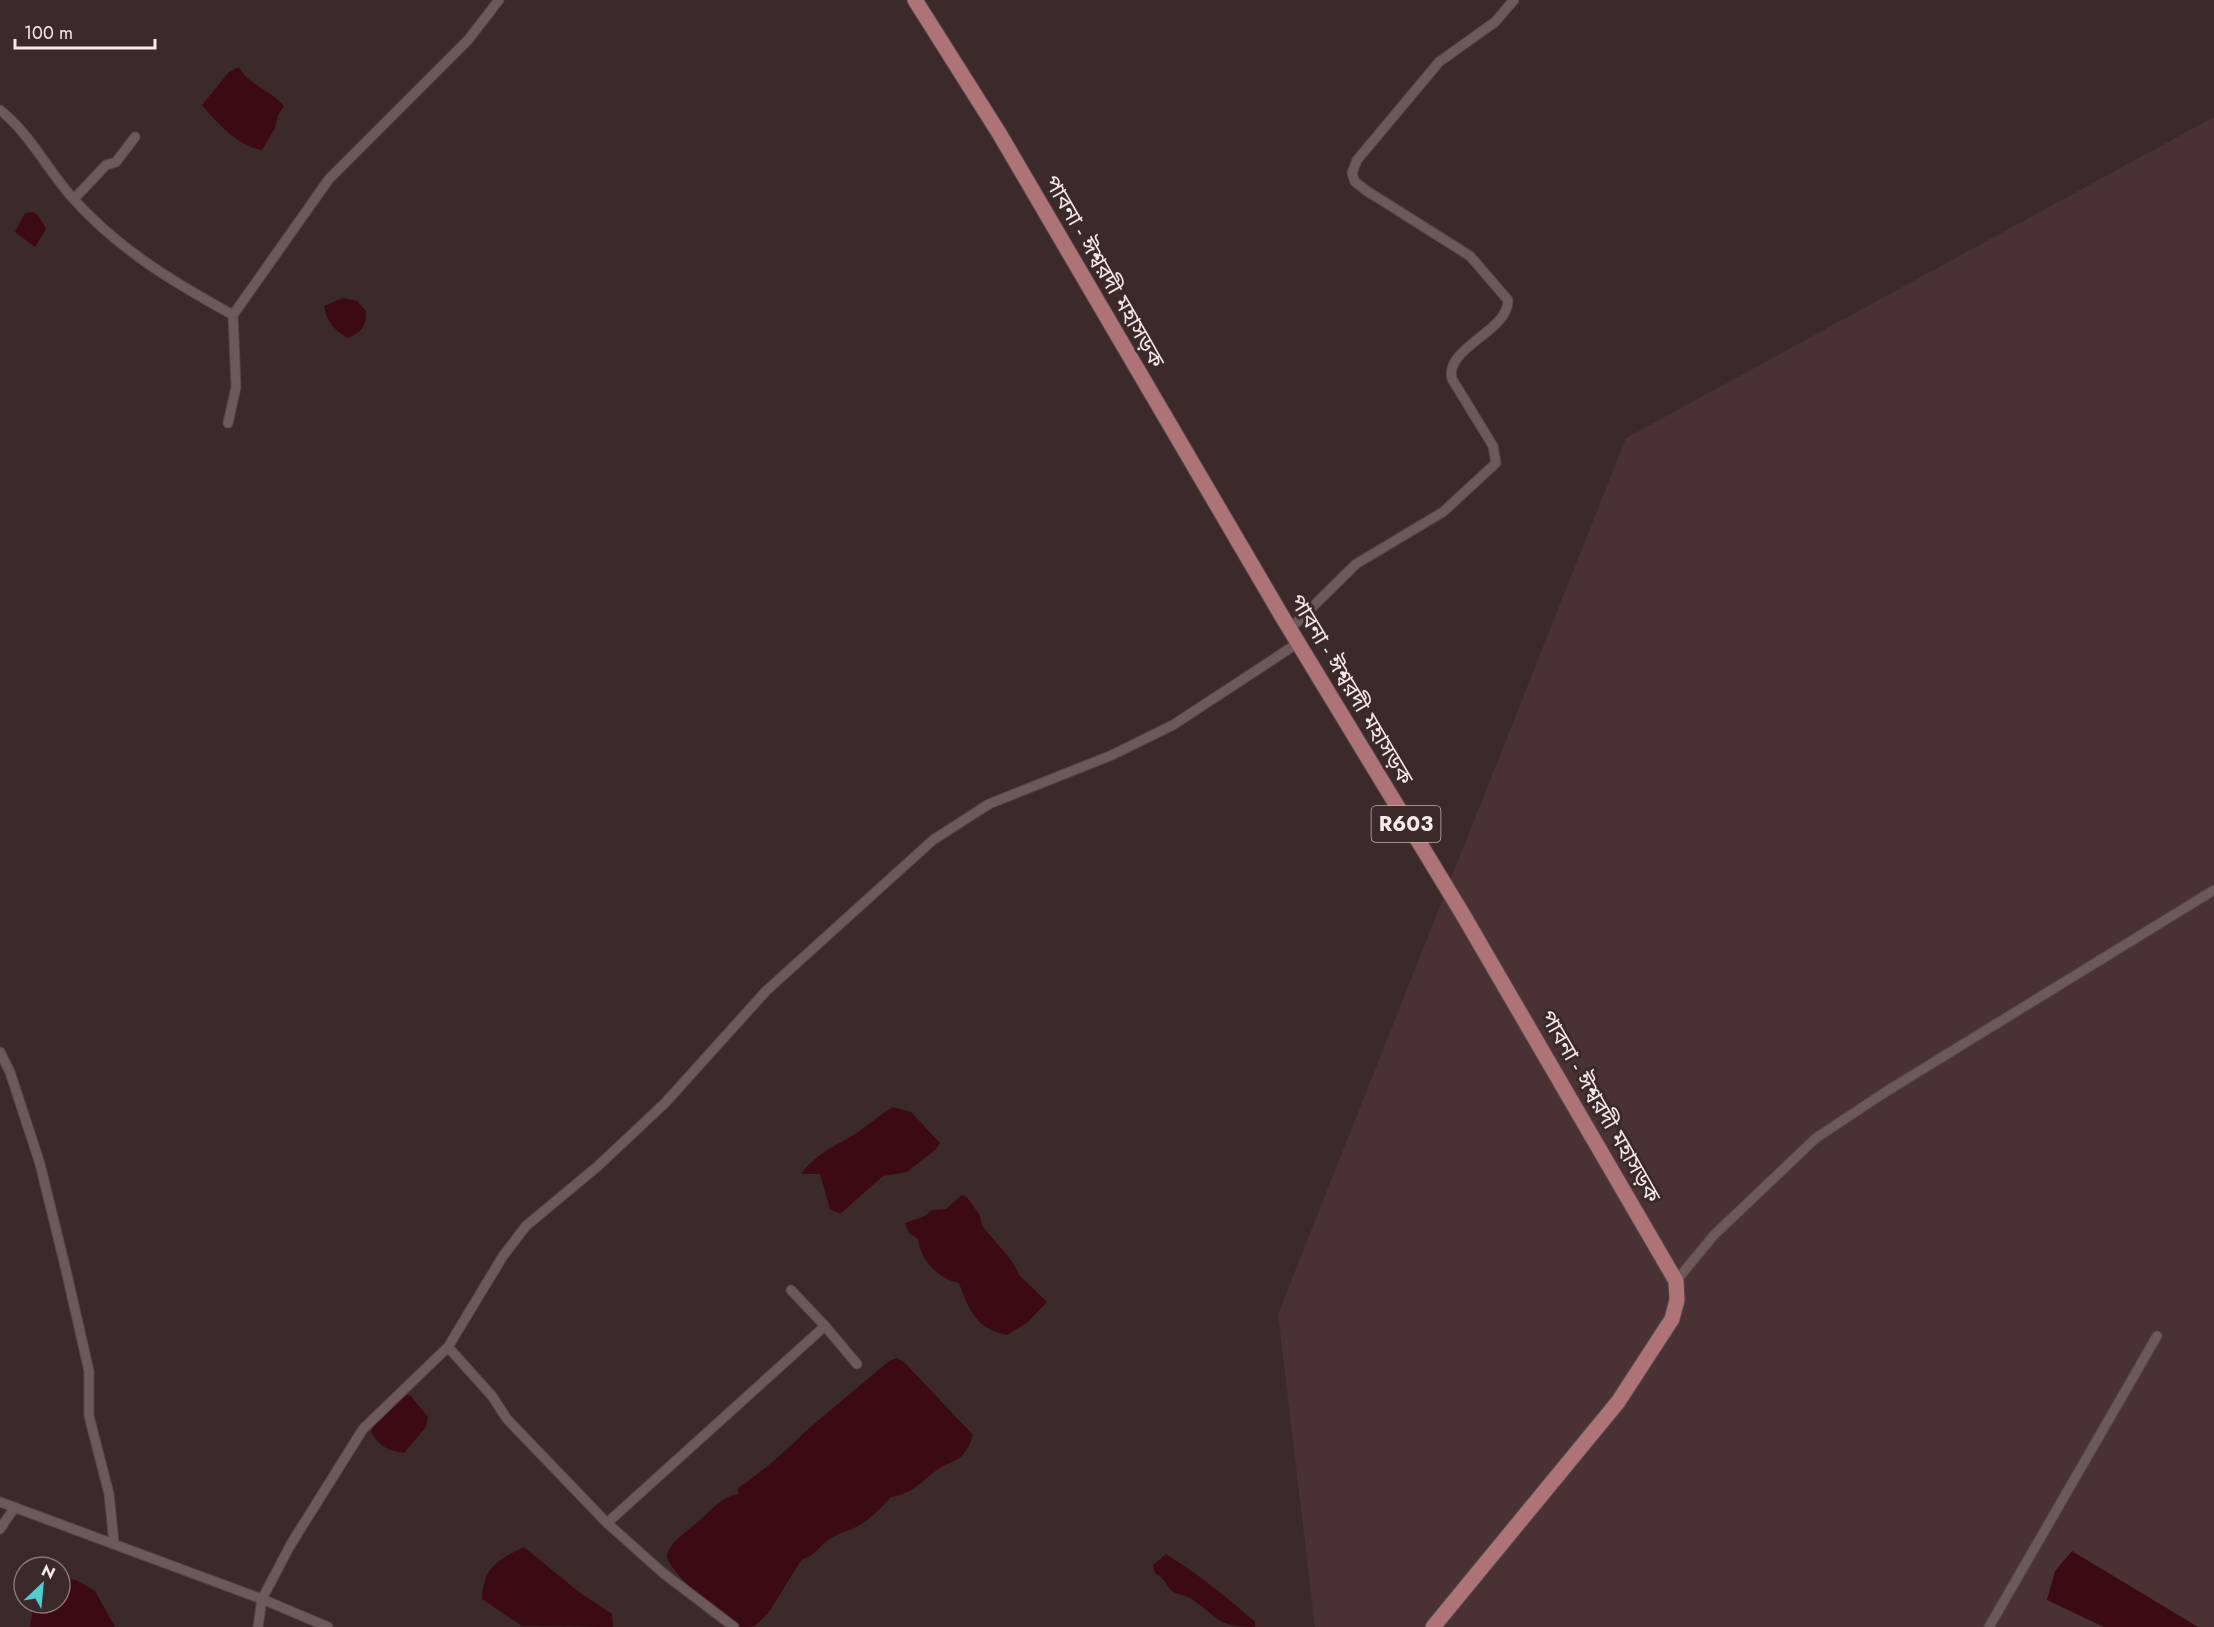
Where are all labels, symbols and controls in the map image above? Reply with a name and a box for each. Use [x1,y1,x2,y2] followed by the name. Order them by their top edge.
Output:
[15,12,154,50] scale bar
[24,20,73,46] text: 100 m
[1037,169,1173,373] street label: পাবনা - ঈশ্বরদী মহাসড়ক
[1282,587,1422,791] street label: পাবনা - ঈশ্বরদী মহাসড়ক
[1372,806,1440,842] road number: R603
[1533,1004,1669,1208] street label: পাবনা - ঈশ্বরদী মহাসড়ক
[12,1555,72,1615] north arrow
[38,1559,59,1585] text: N

